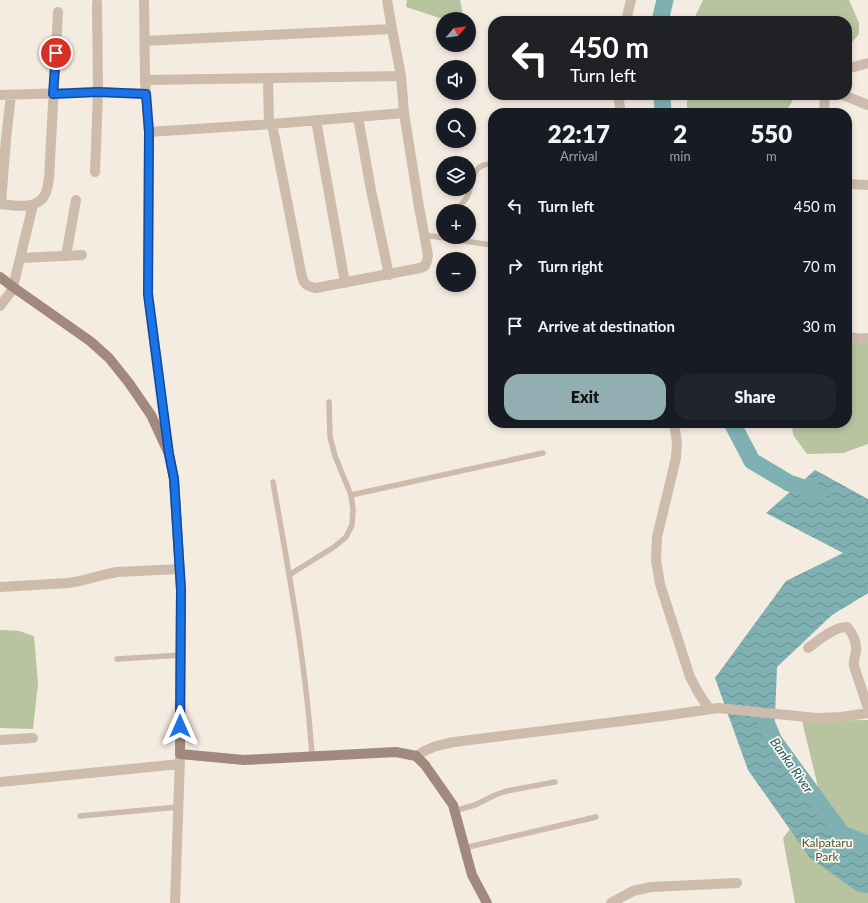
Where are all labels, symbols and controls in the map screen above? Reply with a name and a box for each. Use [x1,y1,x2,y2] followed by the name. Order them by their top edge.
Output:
[436,12,476,52] north arrow
[436,12,476,292] map controls
[570,30,649,64] text: 450 m
[504,32,556,84] icon: left
[39,36,73,70] pin
[45,42,67,64] icon: arrive
[436,60,476,100] button: sound
[570,64,636,86] text: Turn left
[436,108,476,148] button: search
[548,119,610,148] text: 22:17
[673,119,687,148] text: 2
[750,119,792,148] text: 550
[560,148,598,164] text: Arrival
[670,148,691,164] text: min
[766,148,777,164] text: m
[436,156,476,196] button: layers
[504,195,526,217] icon: left
[538,197,594,215] text: Turn left
[794,197,836,215] text: 450 m
[436,204,476,244] button: +
[436,252,476,292] button: −
[504,255,526,277] icon: right
[538,257,603,275] text: Turn right
[802,257,836,275] text: 70 m
[504,315,526,337] icon: arrive
[538,317,675,335] text: Arrive at destination
[802,317,836,335] text: 30 m
[504,374,666,420] button: Exit
[674,374,836,420] button: Share
[159,705,201,747] position arrow
[767,734,817,796] water label: Banka River
[802,835,852,864] park label: Kalpataru Park

